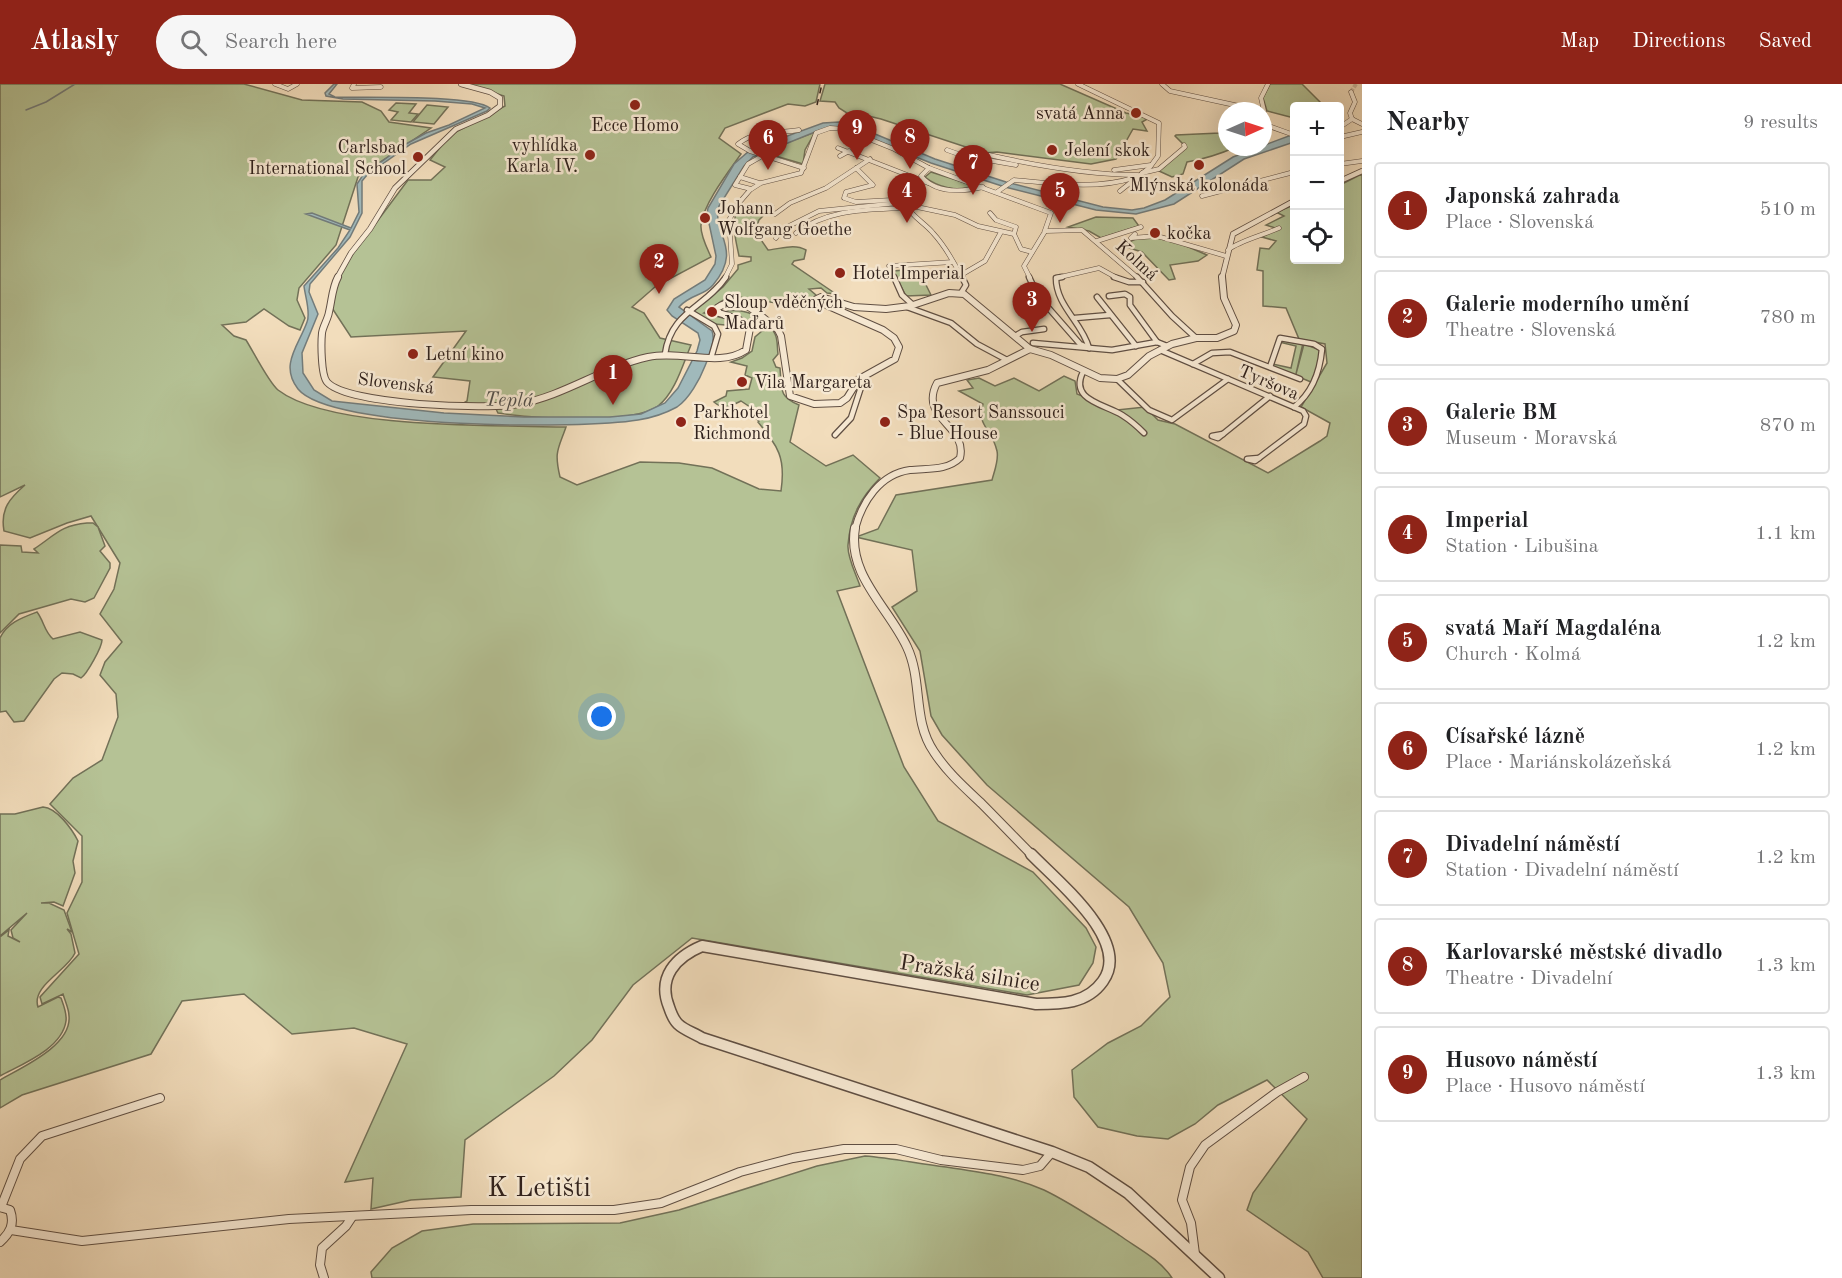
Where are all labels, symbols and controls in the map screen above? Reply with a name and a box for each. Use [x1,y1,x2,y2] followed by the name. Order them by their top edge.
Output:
[156,15,576,69] search box
[177,26,210,59] icon: search
[30,28,120,56] text: Atlasly
[225,31,337,53] text: Search here
[1560,31,1599,52] text: Map
[1632,31,1726,52] text: Directions
[1759,31,1812,52] text: Saved
[628,98,642,112] marker: Ecce Homo
[1218,102,1272,156] north arrow
[1290,102,1344,264] map controls
[1290,102,1344,156] button: +
[1036,105,1124,123] place label: svatá Anna
[1129,106,1143,120] marker: svatá Anna
[838,110,876,160] pin: 9
[1386,110,1470,136] text: Nearby
[1743,113,1818,133] text: 9 results
[591,117,679,135] place label: Ecce Homo
[748,120,788,170] pin: 6
[890,120,930,169] pin: 8
[506,137,578,176] place label: vyhlídka Karla IV.
[249,139,406,178] place label: Carlsbad International School
[1064,142,1150,160] place label: Jelení skok
[1045,143,1059,157] marker: Jelení skok
[954,146,992,195] pin: 7
[583,148,597,162] marker: vyhlídka Karla IV.
[411,150,425,164] marker: Carlsbad International School
[1290,156,1344,210] button: −
[1192,158,1206,172] marker: Mlýnská kolonáda
[888,174,926,223] pin: 4
[1040,174,1080,223] pin: 5
[1129,177,1269,195] place label: Mlýnská kolonáda
[1445,186,1620,208] text: Japonská zahrada
[717,200,852,239] place label: Johann Wolfgang Goethe
[1402,200,1413,220] text: 1
[1760,200,1816,220] text: 510 m
[1290,210,1344,264] button: locate
[698,211,712,225] marker: Johann Wolfgang Goethe
[1445,213,1594,233] text: Place · Slovenská
[1167,225,1211,243] place label: kočka
[1148,226,1162,240] marker: kočka
[1112,237,1161,285] street label: Kolmá
[640,244,678,294] pin: 2
[852,265,965,283] place label: Hotel Imperial
[833,266,847,280] marker: Hotel Imperial
[1012,282,1052,332] pin: 3
[724,294,843,333] place label: Sloup vděčných Maďarů
[1445,294,1689,316] text: Galerie moderního umění
[705,305,719,319] marker: Sloup vděčných Maďarů
[1402,308,1413,328] text: 2
[1760,308,1816,328] text: 780 m
[1445,321,1616,341] text: Theatre · Slovenská
[425,346,504,364] place label: Letní kino
[406,347,420,361] marker: Letní kino
[594,356,632,405] pin: 1
[1236,362,1301,404] street label: Tyršova
[357,370,435,398] street label: Slovenská
[754,374,872,392] place label: Vila Margareta
[735,375,749,389] marker: Vila Margareta
[484,391,534,411] water label: Teplá
[1445,402,1557,424] text: Galerie BM
[693,404,771,443] place label: Parkhotel Richmond
[897,404,1065,443] place label: Spa Resort Sanssouci - Blue House
[674,415,688,429] marker: Parkhotel Richmond
[878,415,892,429] marker: Spa Resort Sanssouci - Blue House
[1402,416,1413,436] text: 3
[1760,416,1816,436] text: 870 m
[1445,429,1617,449] text: Museum · Moravská
[1445,510,1529,532] text: Imperial
[1402,524,1413,544] text: 4
[1755,524,1816,544] text: 1.1 km
[1445,537,1599,557] text: Station · Libušina
[1445,618,1661,640] text: svatá Maří Magdaléna
[1402,632,1413,652] text: 5
[1755,632,1816,652] text: 1.2 km
[1445,645,1581,665] text: Church · Kolmá
[587,702,616,731] your location
[1445,726,1585,748] text: Císařské lázně
[1402,740,1413,760] text: 6
[1755,740,1816,760] text: 1.2 km
[1445,753,1672,773] text: Place · Mariánskolázeňská
[1445,834,1620,856] text: Divadelní náměstí
[1402,848,1413,868] text: 7
[1755,848,1816,868] text: 1.2 km
[1445,861,1679,881] text: Station · Divadelní náměstí
[1445,942,1723,964] text: Karlovarské městské divadlo
[898,952,1041,996] street label: Pražská silnice
[1402,956,1413,976] text: 8
[1755,956,1816,976] text: 1.3 km
[1445,969,1613,989] text: Theatre · Divadelní
[1445,1050,1597,1072] text: Husovo náměstí
[1402,1064,1413,1084] text: 9
[1755,1064,1816,1084] text: 1.3 km
[1445,1077,1645,1097] text: Place · Husovo náměstí
[487,1175,591,1202] street label: K Letišti

